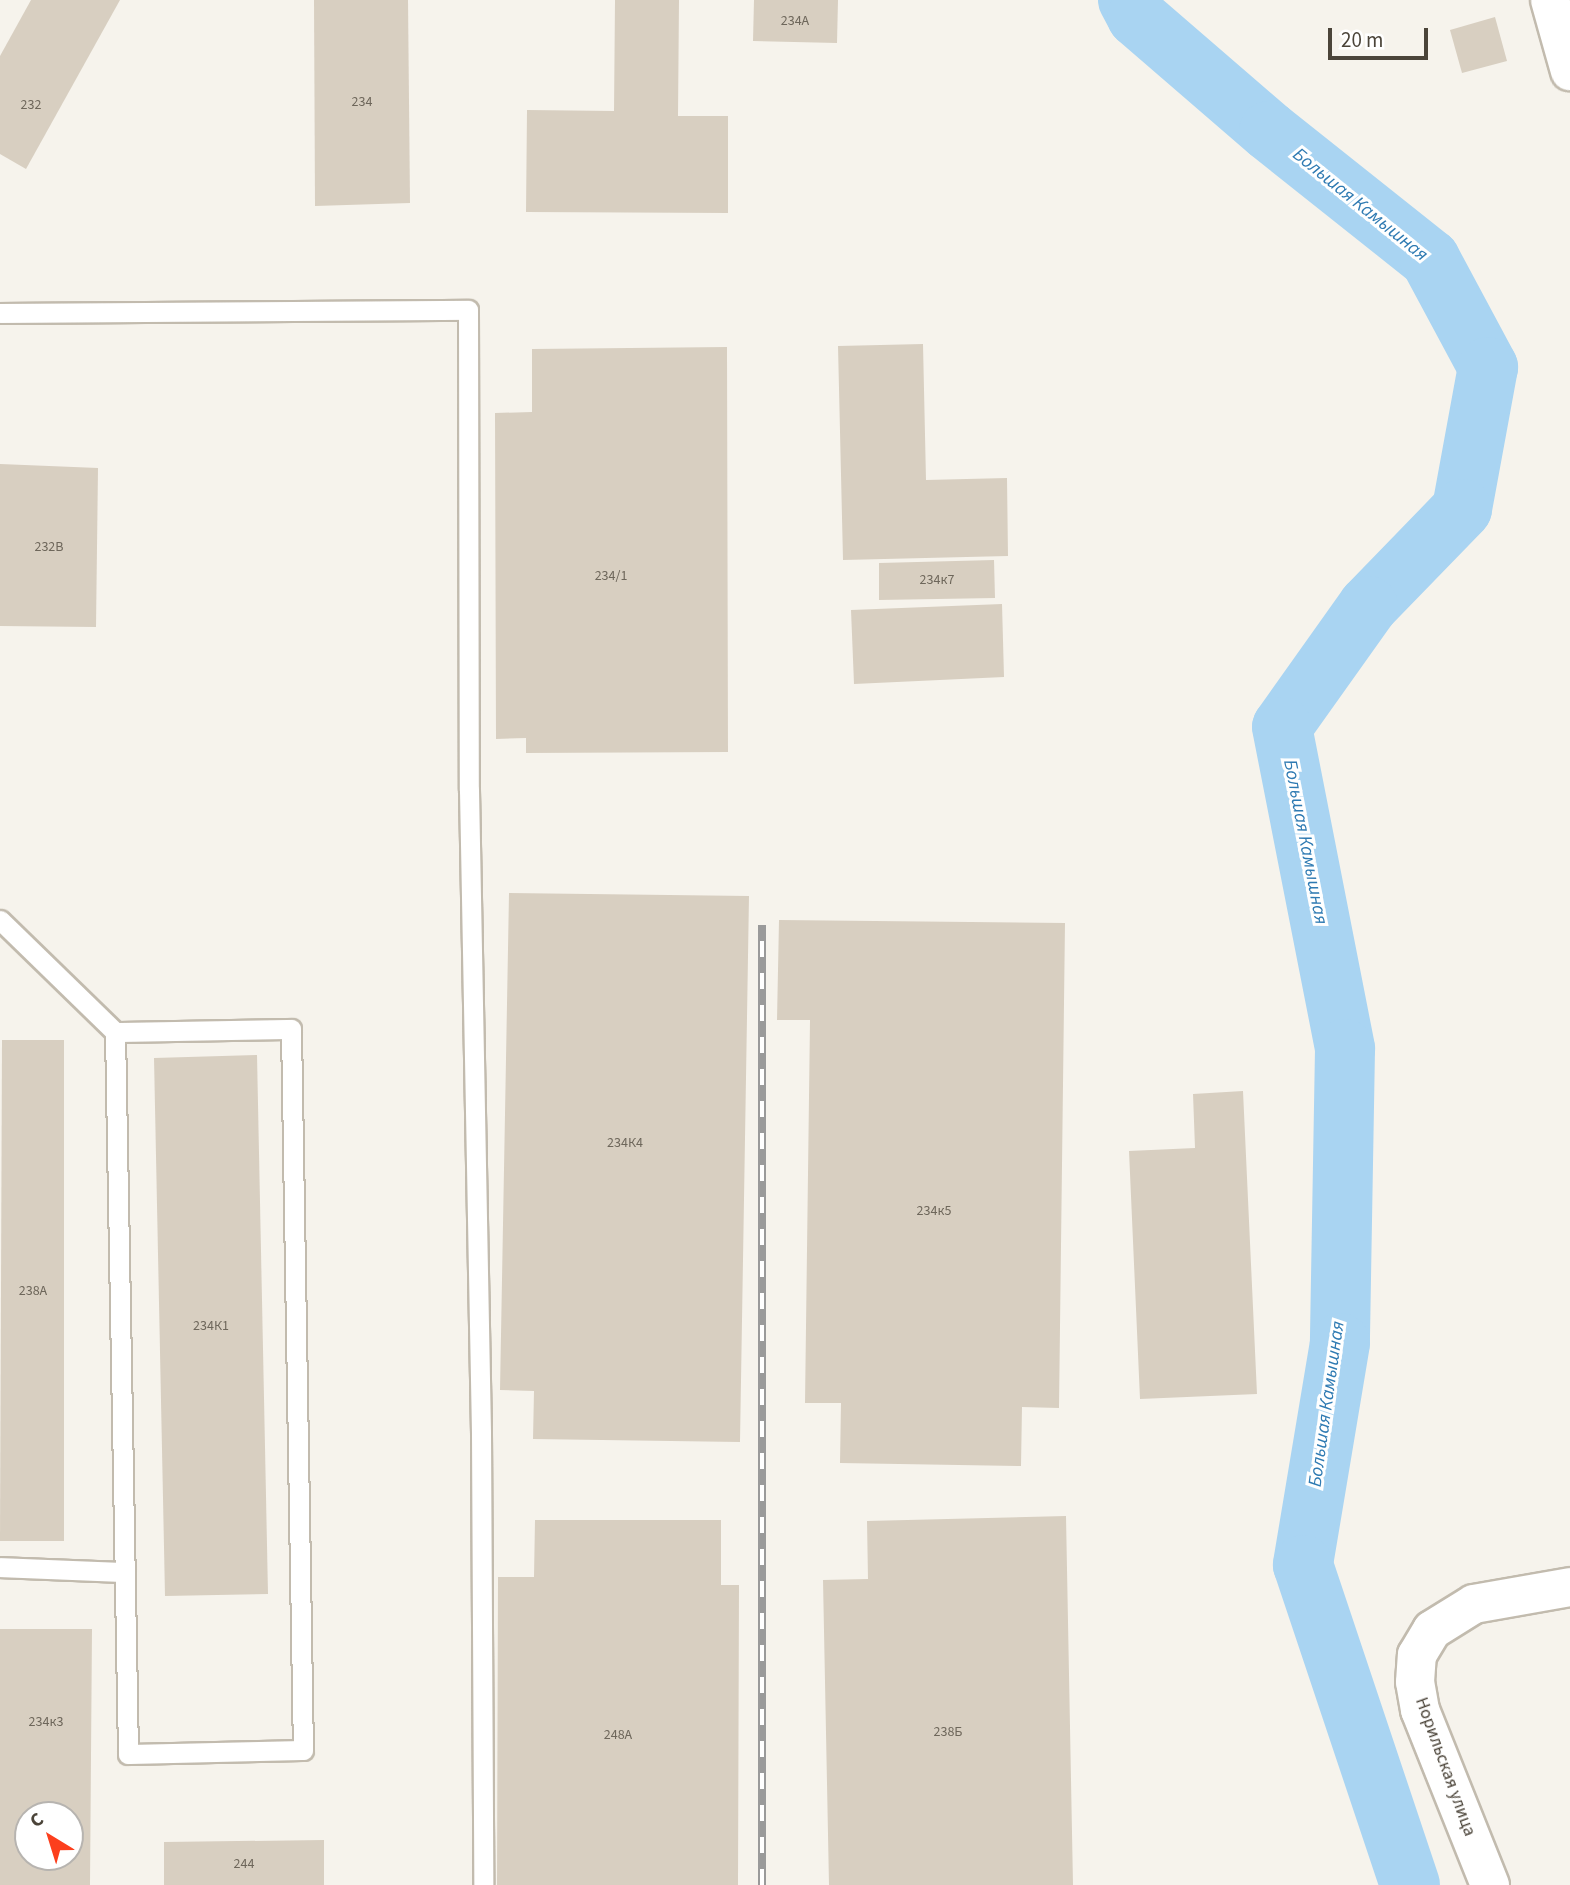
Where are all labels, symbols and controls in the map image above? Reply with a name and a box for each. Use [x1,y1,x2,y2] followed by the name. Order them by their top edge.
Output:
[781,13,809,29] house number: 234А
[1332,14,1432,58] scale bar
[1341,25,1383,55] text: 20 m
[352,94,372,110] house number: 234
[21,97,41,113] house number: 232
[1288,143,1432,267] water label: Большая Камышная
[34,539,64,555] house number: 232В
[595,568,627,584] house number: 234/1
[920,572,954,588] house number: 234к7
[1278,758,1332,926] water label: Большая Камышная
[607,1135,643,1151] house number: 234К4
[917,1203,951,1219] house number: 234к5
[19,1283,47,1299] house number: 238А
[193,1318,229,1334] house number: 234К1
[1304,1320,1350,1488] water label: Большая Камышная
[1410,1695,1480,1839] street label: Норильская улица
[29,1714,63,1730] house number: 234к3
[934,1724,962,1740] house number: 238Б
[604,1727,632,1743] house number: 248А
[14,1801,84,1871] north arrow
[24,1807,50,1835] text: С
[234,1856,254,1872] house number: 244

